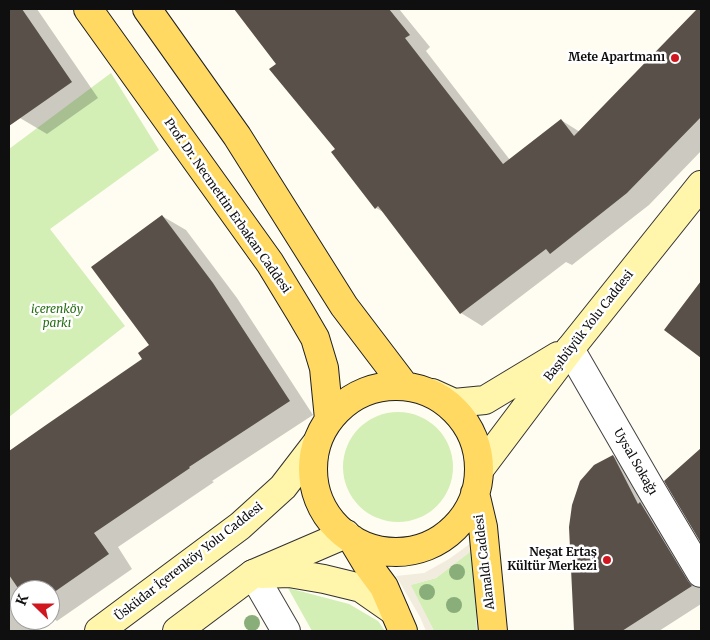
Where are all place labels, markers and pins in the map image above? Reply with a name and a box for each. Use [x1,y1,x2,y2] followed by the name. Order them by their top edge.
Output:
[568,51,665,65] place label: Mete Apartmanı
[669,52,681,64] marker: Mete Apartmanı
[507,546,597,574] place label: Neşat Ertaş Kültür Merkezi
[601,554,613,566] marker: Neşat Ertaş Kültür Merkezi

